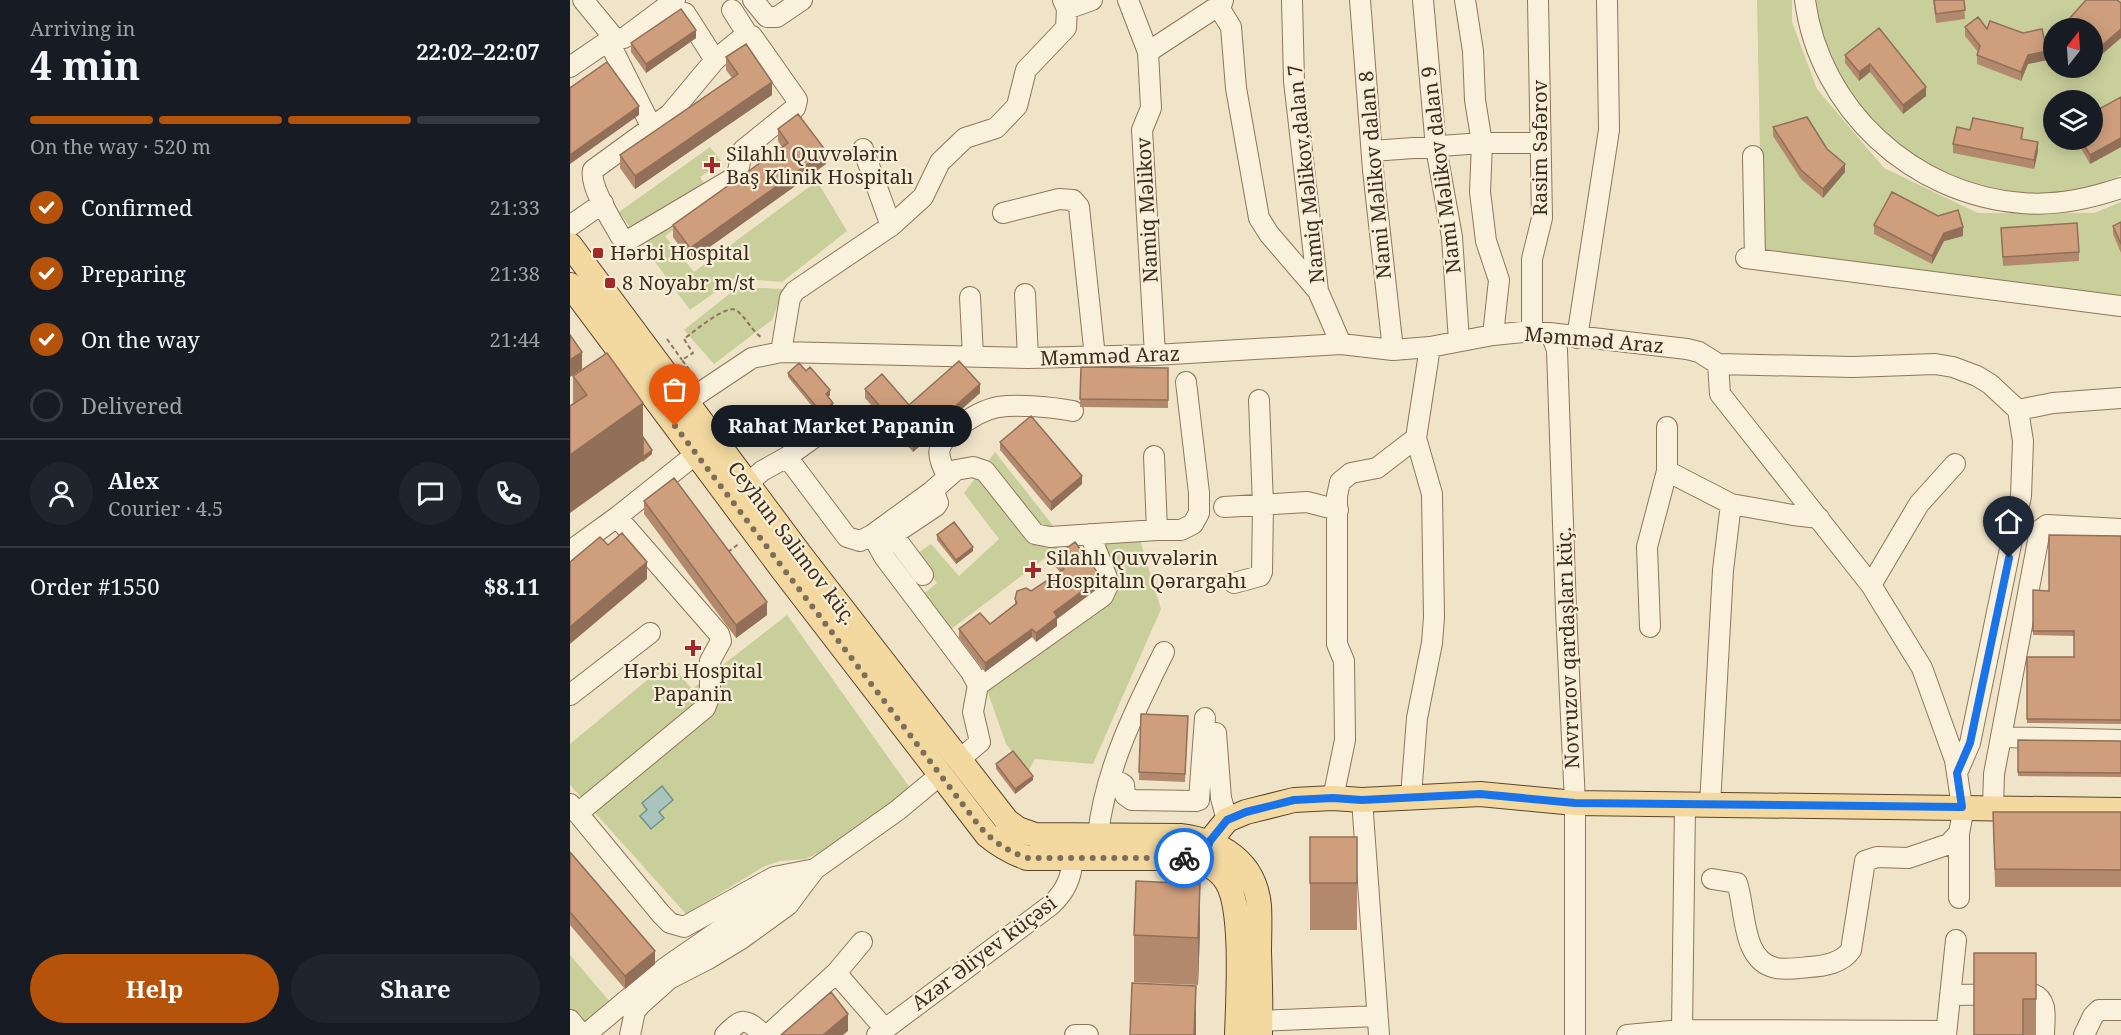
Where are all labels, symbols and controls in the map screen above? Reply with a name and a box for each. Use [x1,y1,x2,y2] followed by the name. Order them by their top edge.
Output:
[30,15,135,42] text: Arriving in
[2043,18,2103,78] north arrow
[2043,18,2103,150] map controls
[416,36,540,66] text: 22:02–22:07
[30,38,140,91] text: 4 min
[1281,63,1330,285] street label: Namiq Məlikov,dalan 7
[1414,65,1467,275] street label: Nami Məlikov dalan 9
[1352,70,1397,280] street label: Nami Məlikov dalan 8
[1526,80,1553,216] street label: Rasim Səfərov
[2043,90,2103,150] button: layers
[30,133,211,160] text: On the way · 520 m
[1129,136,1164,284] street label: Namiq Məlikov
[726,140,914,190] place label: Silahlı Quvvələrin Baş Klinik Hospitalı
[703,156,721,174] marker: Silahlı Quvvələrin Baş Klinik Hospitalı
[30,191,63,224] icon: check
[81,192,192,222] text: Confirmed
[490,194,540,221] text: 21:33
[610,239,749,266] place label: Hərbi Hospital
[591,246,605,260] marker: Hərbi Hospital
[30,257,63,290] icon: check
[81,258,186,288] text: Preparing
[490,260,540,287] text: 21:38
[622,269,755,296] place label: 8 Noyabr m/st
[603,276,617,290] marker: 8 Noyabr m/st
[1523,320,1665,359] street label: Məmməd Araz
[30,323,63,356] icon: check
[81,324,200,354] text: On the way
[490,326,540,353] text: 21:44
[1040,340,1180,371] street label: Məmməd Araz
[649,364,700,426] pin
[658,373,691,406] icon: bag
[81,390,183,420] text: Delivered
[711,405,972,447] callout: Rahat Market Papanin
[728,412,955,439] text: Rahat Market Papanin
[722,455,863,630] street label: Ceyhun Səlimov küç.
[30,462,93,525] button: person
[399,462,462,525] button: chat
[477,462,540,525] button: phone
[108,465,159,495] text: Alex
[108,495,223,522] text: Courier · 4.5
[1983,496,2034,558] pin
[1992,505,2025,538] icon: home
[1550,526,1585,770] street label: Novruzov qardaşları küç.
[1046,544,1247,594] place label: Silahlı Quvvələrin Hospitalın Qərargahı
[1024,561,1042,579] marker: Silahlı Quvvələrin Hospitalın Qərargahı
[30,571,160,601] text: Order #1550
[484,571,540,601] text: $8.11
[684,639,702,657] marker: Hərbi Hospital Papanin
[623,657,763,707] place label: Hərbi Hospital Papanin
[1154,828,1214,888] courier
[1168,842,1201,875] icon: bike
[906,889,1062,1016] street label: Azər Əliyev küçəsi
[30,954,279,1023] button: Help
[291,954,540,1023] button: Share

